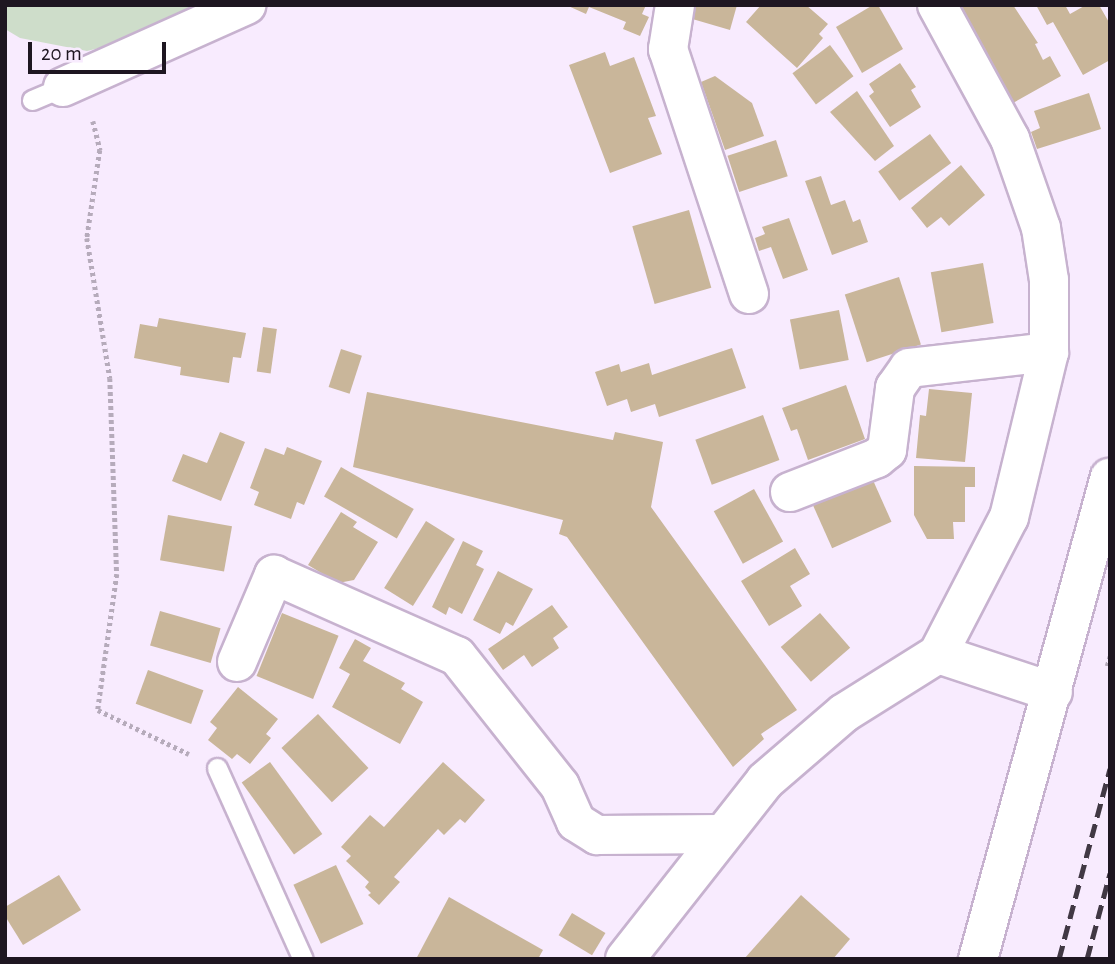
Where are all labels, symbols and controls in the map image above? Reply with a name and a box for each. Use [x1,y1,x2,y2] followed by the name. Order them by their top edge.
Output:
[32,28,170,72] scale bar
[41,43,82,64] text: 20 m

